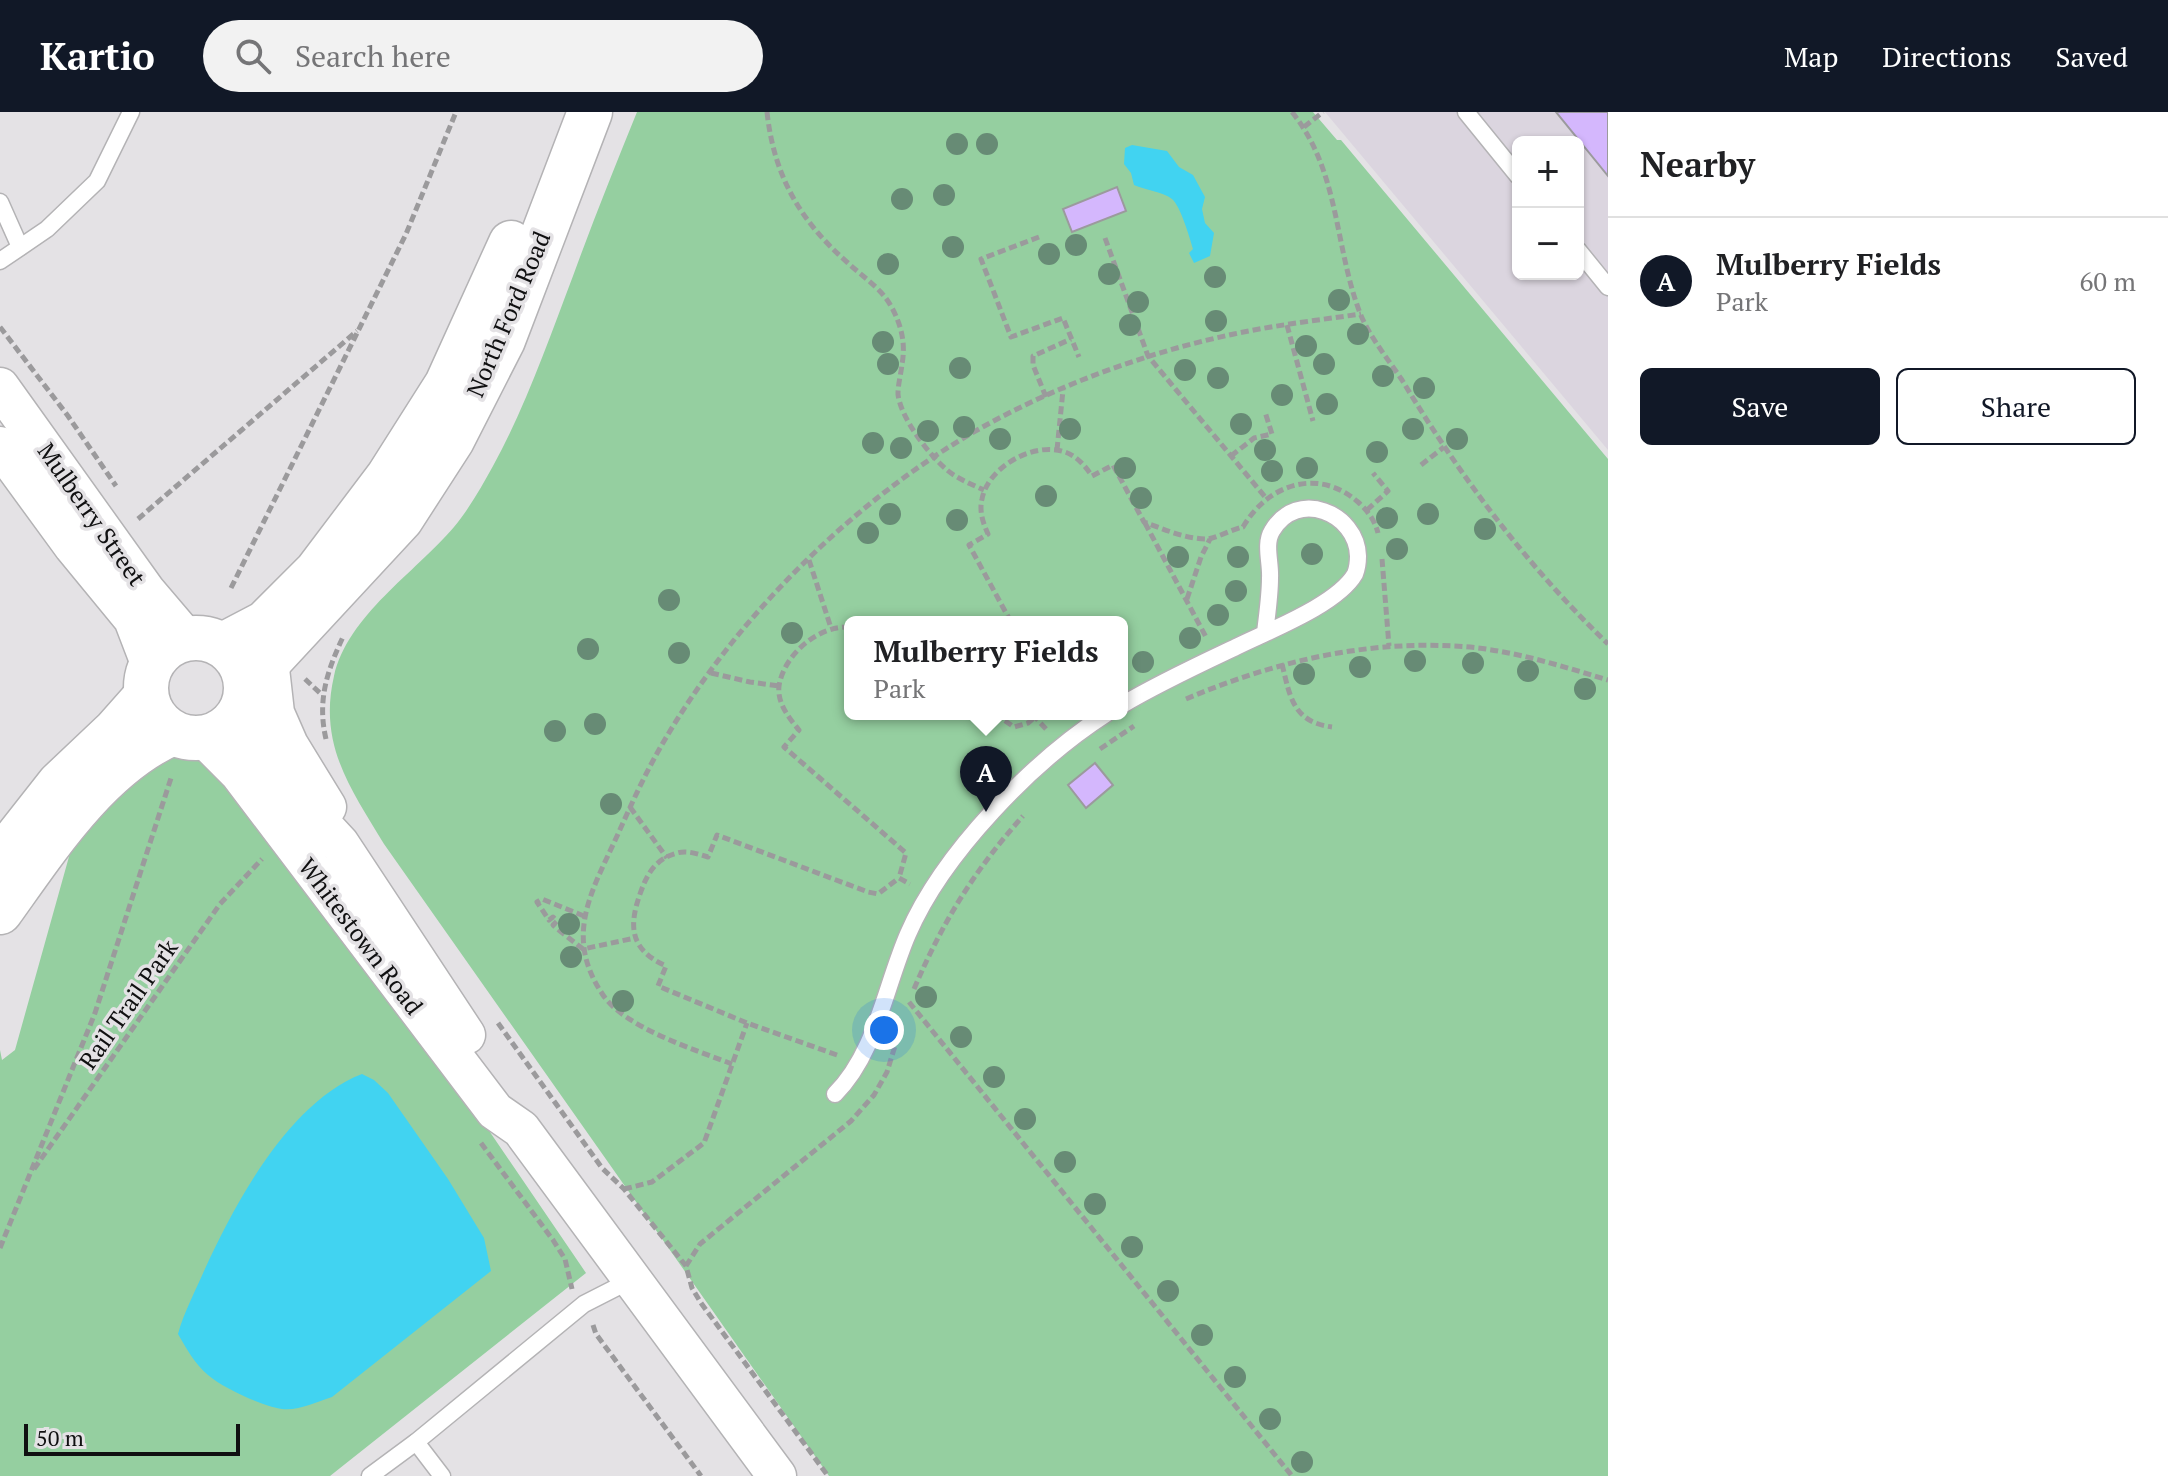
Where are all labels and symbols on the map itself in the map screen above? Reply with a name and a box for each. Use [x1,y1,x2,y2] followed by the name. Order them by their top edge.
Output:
[459,226,557,402] street label: North Ford Road
[31,436,153,592] street label: Mulberry Street
[960,746,1012,812] pin: A
[292,851,430,1021] street label: Whitestown Road
[71,932,185,1075] street label: Rail Trail Park
[864,1010,904,1050] your location
[24,1420,240,1456] scale bar

